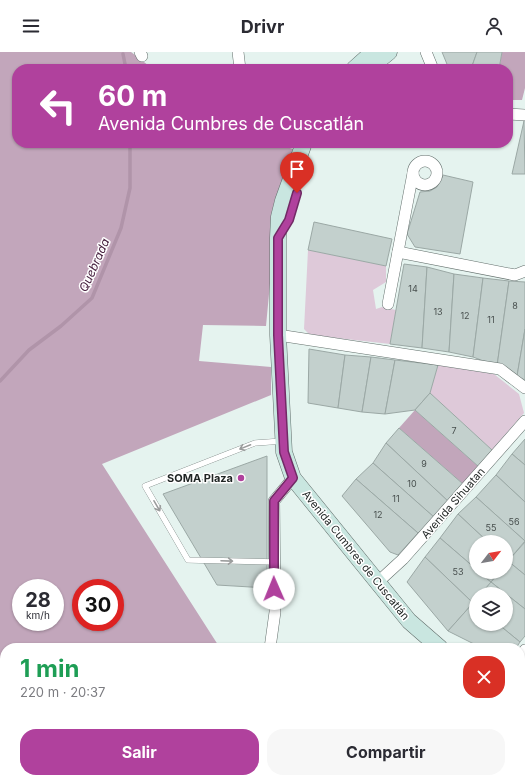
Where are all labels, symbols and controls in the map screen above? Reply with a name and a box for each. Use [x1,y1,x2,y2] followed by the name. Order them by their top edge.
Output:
[20,15,42,37] icon: menu
[483,15,505,37] icon: person
[241,16,284,37] text: Drivr
[98,79,167,113] text: 60 m
[32,80,84,132] icon: left
[98,113,364,134] text: Avenida Cumbres de Cuscatlán
[280,152,314,193] pin
[286,158,308,180] icon: arrive
[76,236,112,294] water label: Quebrada
[408,283,418,294] house number: 14
[512,300,518,311] house number: 8
[433,306,443,317] house number: 13
[460,310,470,321] house number: 12
[487,314,495,325] house number: 11
[451,425,457,436] house number: 7
[239,443,251,451] one-way arrow
[421,458,427,469] house number: 9
[418,465,488,541] street label: Avenida Sihuatan
[167,471,233,485] place label: SOMA Plaza
[236,473,246,483] marker: SOMA Plaza
[407,478,417,489] house number: 10
[299,487,413,623] street label: Avenida Cumbres de Cuscatlán
[392,493,400,504] house number: 11
[153,500,161,512] one-way arrow
[373,509,383,520] house number: 12
[508,516,520,527] house number: 56
[486,522,496,533] house number: 55
[469,535,513,579] north arrow
[469,535,513,631] map controls
[220,557,233,565] one-way arrow
[452,566,464,577] house number: 53
[253,568,295,610] position arrow
[72,579,124,631] speed limit sign: 30
[469,587,513,631] button: layers
[25,588,51,612] text: 28
[26,609,50,621] text: km/h
[20,654,79,683] text: 1 min
[463,656,505,698] button: close
[20,684,105,700] text: 220 m · 20:37
[20,729,259,775] button: Salir
[267,729,505,775] button: Compartir

